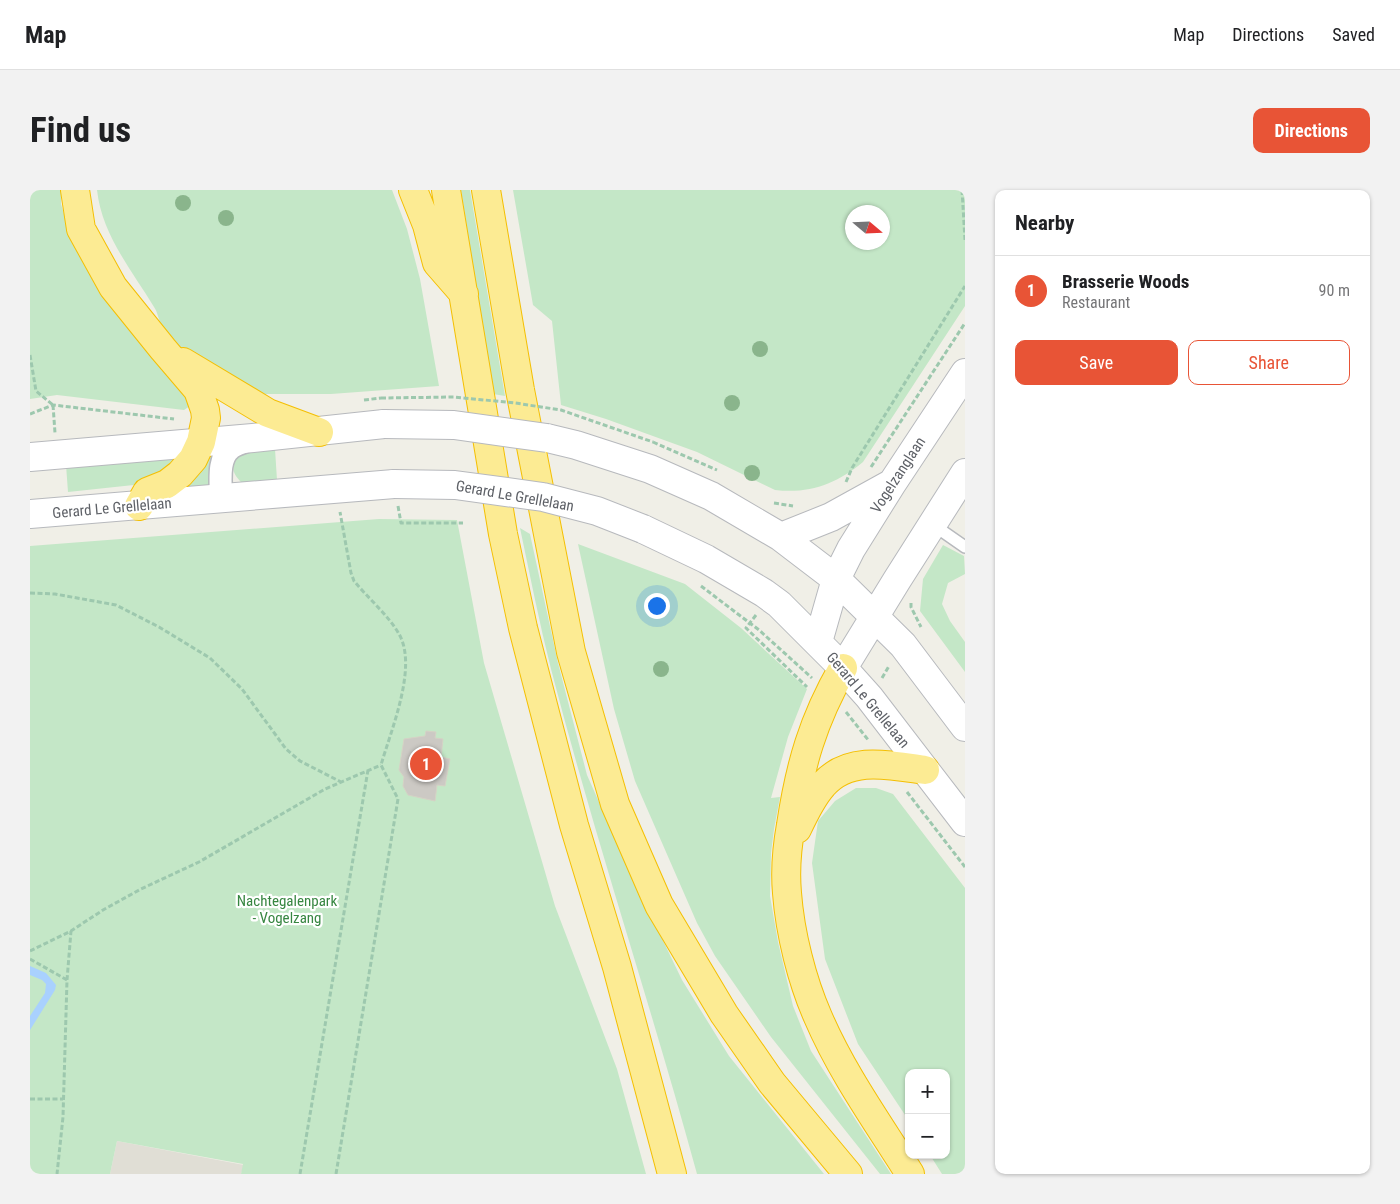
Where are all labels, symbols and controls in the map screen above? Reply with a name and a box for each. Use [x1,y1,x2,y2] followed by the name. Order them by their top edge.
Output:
[25,21,66,49] text: Map
[1173,24,1204,45] text: Map
[1232,24,1304,45] text: Directions
[1332,24,1375,45] text: Saved
[1253,108,1370,153] button: Directions
[30,110,131,151] text: Find us
[845,205,890,250] north arrow
[1015,211,1074,235] text: Nearby
[1062,270,1189,293] text: Brasserie Woods
[1027,281,1035,300] text: 1
[1318,281,1350,300] text: 90 m
[1062,293,1130,312] text: Restaurant
[1015,340,1178,385] button: Save
[1188,340,1350,385] button: Share
[867,434,929,516] street label: Vogelzanglaan
[455,477,575,515] street label: Gerard Le Grellelaan
[52,494,172,522] street label: Gerard Le Grellelaan
[644,593,670,619] your location
[823,648,913,752] street label: Gerard Le Grellelaan
[410,745,442,783] pin: 1
[237,892,337,927] park label: Nachtegalenpark - Vogelzang
[905,1069,950,1159] map controls
[905,1069,950,1114] button: +
[905,1114,950,1159] button: −

